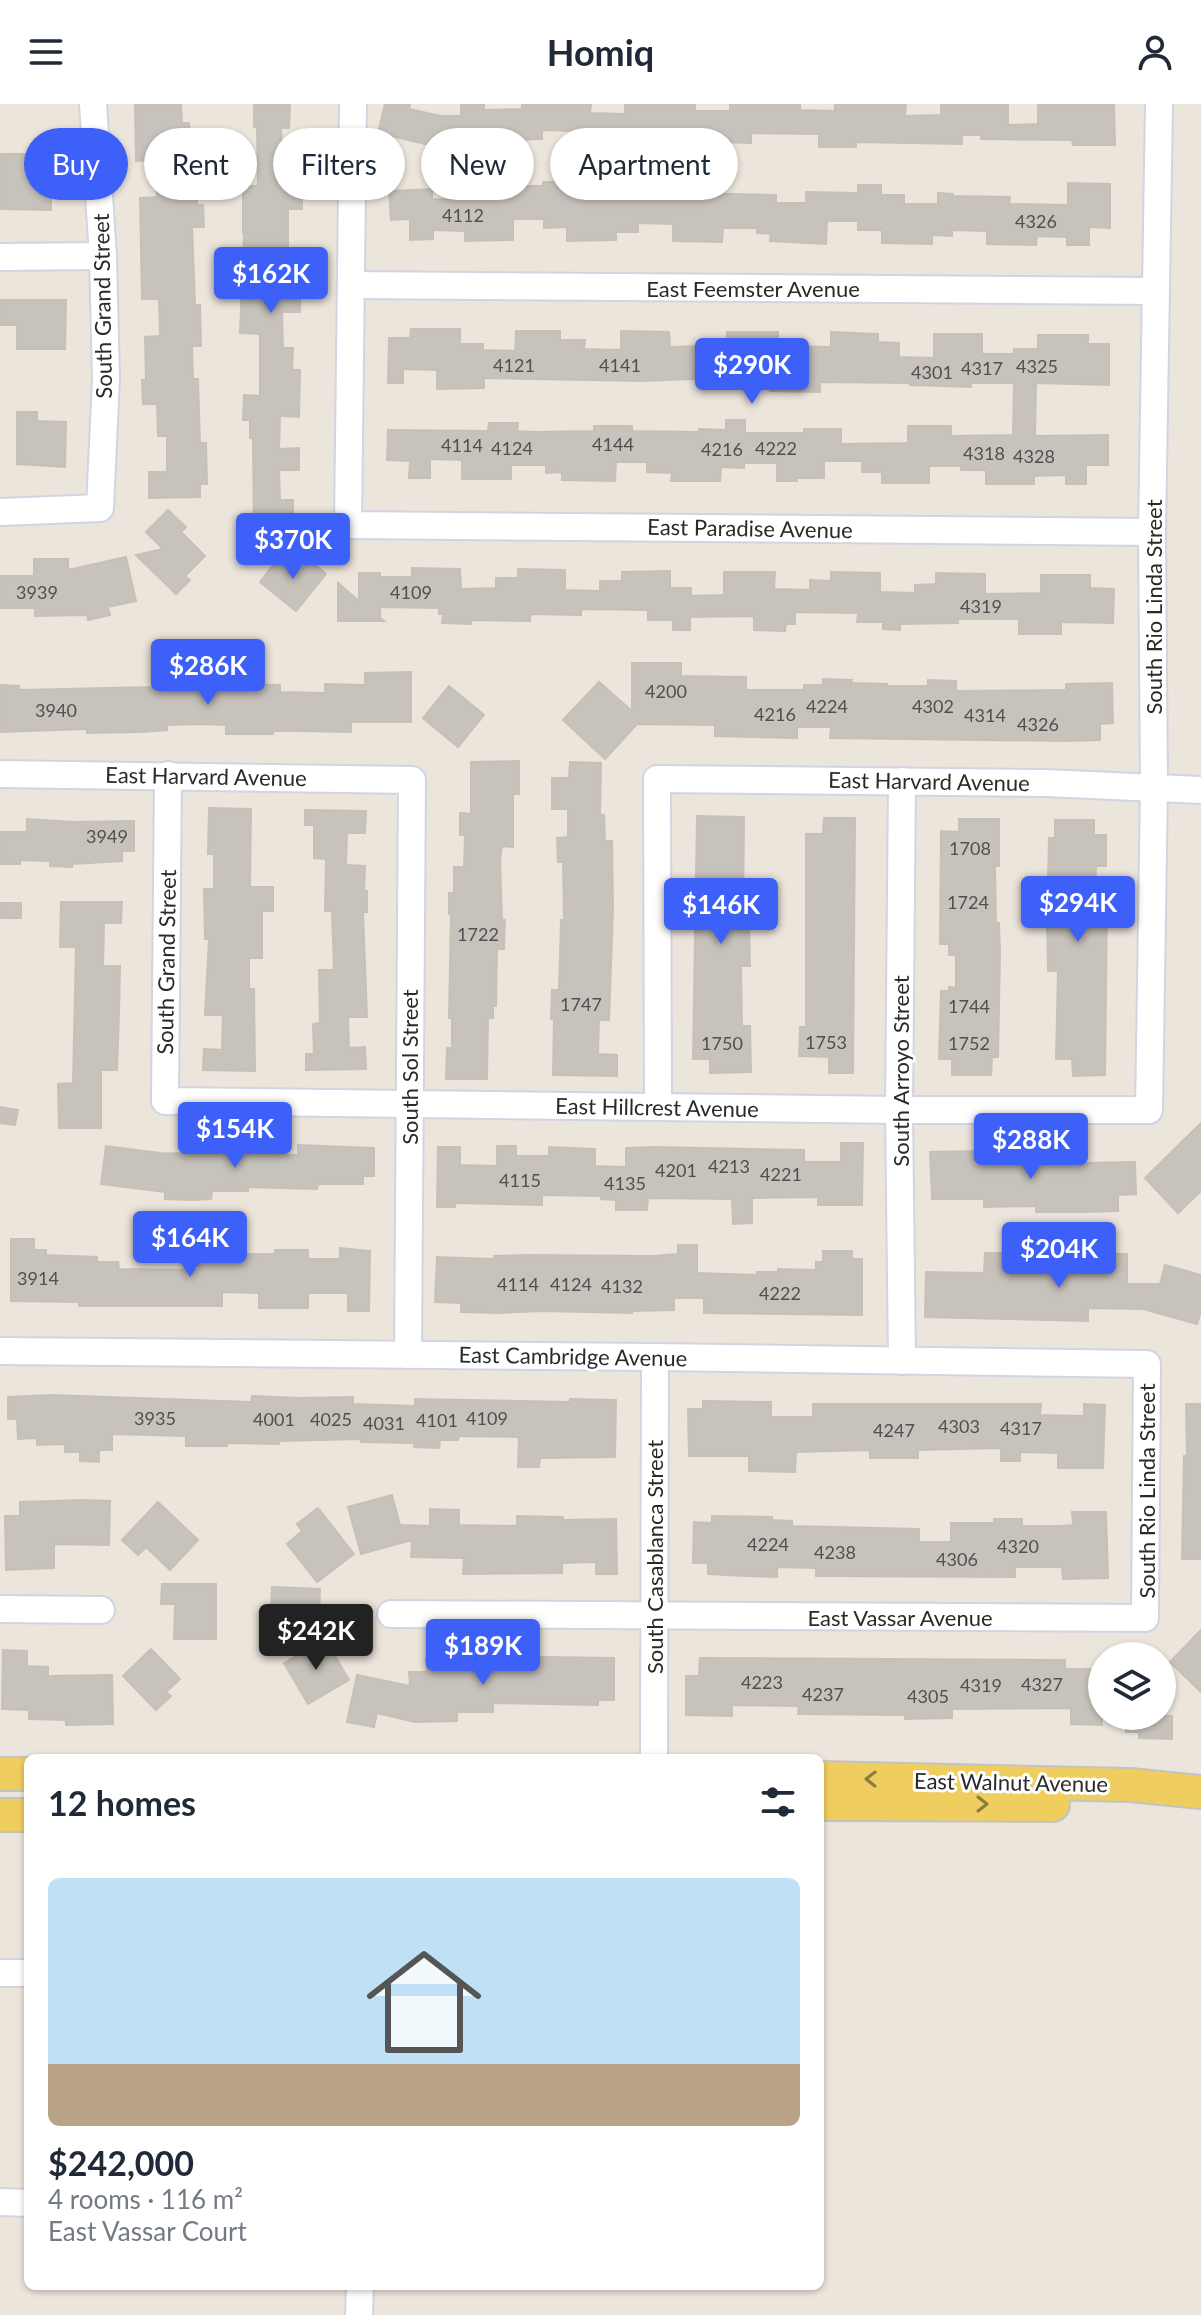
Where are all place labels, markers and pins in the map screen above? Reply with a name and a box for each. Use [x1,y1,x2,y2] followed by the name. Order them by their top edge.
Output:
[215,247,327,315] pin: $162K
[696,338,808,406] pin: $290K
[237,513,349,581] pin: $370K
[152,639,264,707] pin: $286K
[1022,876,1134,944] pin: $294K
[665,878,777,946] pin: $146K
[179,1102,291,1170] pin: $154K
[975,1113,1087,1181] pin: $288K
[134,1211,246,1279] pin: $164K
[1003,1222,1115,1290] pin: $204K
[260,1604,372,1672] pin: $242K
[427,1619,539,1687] pin: $189K

